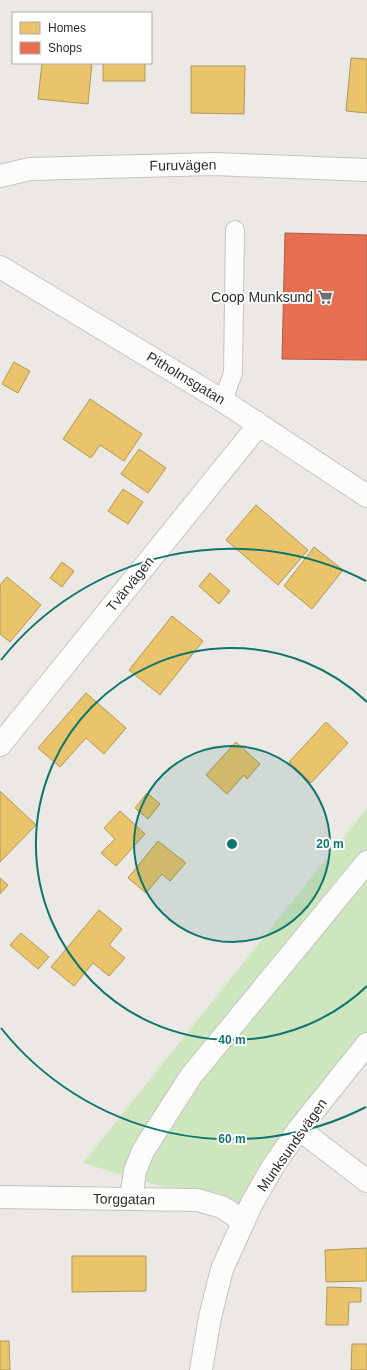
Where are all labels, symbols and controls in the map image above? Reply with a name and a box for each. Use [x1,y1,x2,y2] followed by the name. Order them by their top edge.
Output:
[12,12,152,64] legend
[48,21,86,35] text: Homes
[48,41,82,55] text: Shops
[149,156,217,174] street label: Furuvägen
[316,288,334,306] supermarket icon: Coop Munksund
[211,289,313,305] place label: Coop Munksund
[144,348,228,408] street label: Pitholmsgatan
[103,553,157,615] street label: Tvärvägen
[225,837,239,851] centre of rings
[316,837,344,851] text: 20 m
[218,1033,246,1047] text: 40 m
[254,1095,330,1195] street label: Munksundsvägen
[218,1132,246,1146] text: 60 m
[93,1190,155,1208] street label: Torggatan

